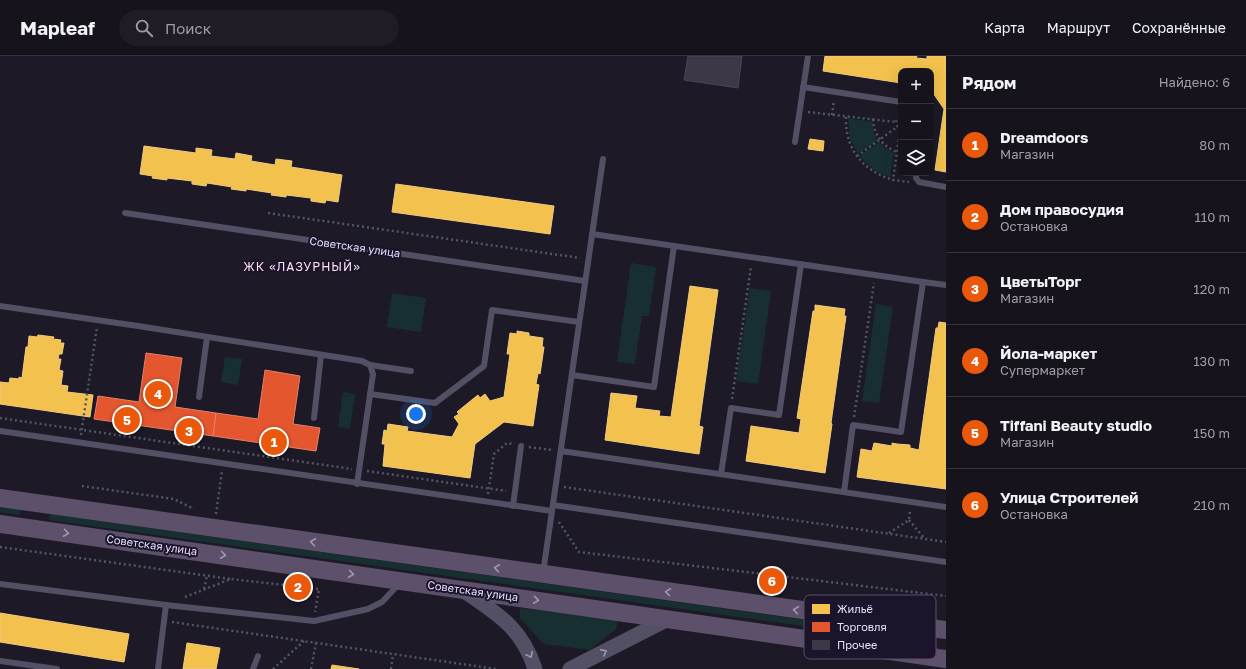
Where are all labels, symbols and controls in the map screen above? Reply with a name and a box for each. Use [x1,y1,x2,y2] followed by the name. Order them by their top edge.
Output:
[119,10,399,46] search box
[20,16,95,39] text: Mapleaf
[133,17,155,39] icon: search
[165,19,211,37] text: Поиск
[984,19,1025,36] text: Карта
[1047,19,1110,36] text: Маршрут
[1132,19,1226,36] text: Сохранённые
[898,68,934,176] map controls
[898,68,934,104] button: +
[962,72,1016,93] text: Рядом
[1159,74,1230,90] text: Найдено: 6
[898,104,934,140] button: −
[1000,128,1089,146] text: Dreamdoors
[972,137,978,153] text: 1
[1199,137,1230,153] text: 80 m
[898,140,934,176] button: layers
[1000,146,1054,162] text: Магазин
[1000,200,1124,218] text: Дом правосудия
[971,209,979,225] text: 2
[1195,209,1230,225] text: 110 m
[1000,218,1068,234] text: Остановка
[309,234,401,259] street label: Советская улица
[243,259,361,274] district label: ЖК «ЛАЗУРНЫЙ»
[1000,272,1081,290] text: ЦветыТорг
[971,281,979,297] text: 3
[1193,281,1230,297] text: 120 m
[1000,290,1054,306] text: Магазин
[1000,344,1097,362] text: Йола-маркет
[971,353,979,369] text: 4
[1193,353,1230,369] text: 130 m
[1000,362,1085,378] text: Супермаркет
[145,379,171,409] pin: 4
[406,404,426,424] your location
[114,405,140,435] pin: 5
[176,416,202,446] pin: 3
[1000,416,1152,434] text: Tiffani Beauty studio
[971,425,979,441] text: 5
[1193,425,1230,441] text: 150 m
[261,427,287,457] pin: 1
[1000,434,1054,450] text: Магазин
[1000,488,1139,506] text: Улица Строителей
[971,497,979,513] text: 6
[1193,497,1230,513] text: 210 m
[1000,506,1068,522] text: Остановка
[63,528,69,537] one-way arrow
[106,532,198,557] street label: Советская улица
[310,538,316,547] one-way arrow
[220,550,226,559] one-way arrow
[494,564,500,573] one-way arrow
[759,566,785,596] pin: 6
[348,569,355,578] one-way arrow
[285,572,311,602] pin: 2
[427,578,519,603] street label: Советская улица
[665,588,671,597] one-way arrow
[533,595,539,604] one-way arrow
[804,595,936,659] legend
[837,602,873,615] text: Жильё
[793,606,800,615] one-way arrow
[837,620,887,633] text: Торговля
[837,638,877,651] text: Прочее
[600,649,608,656] one-way arrow
[525,651,533,659] one-way arrow

